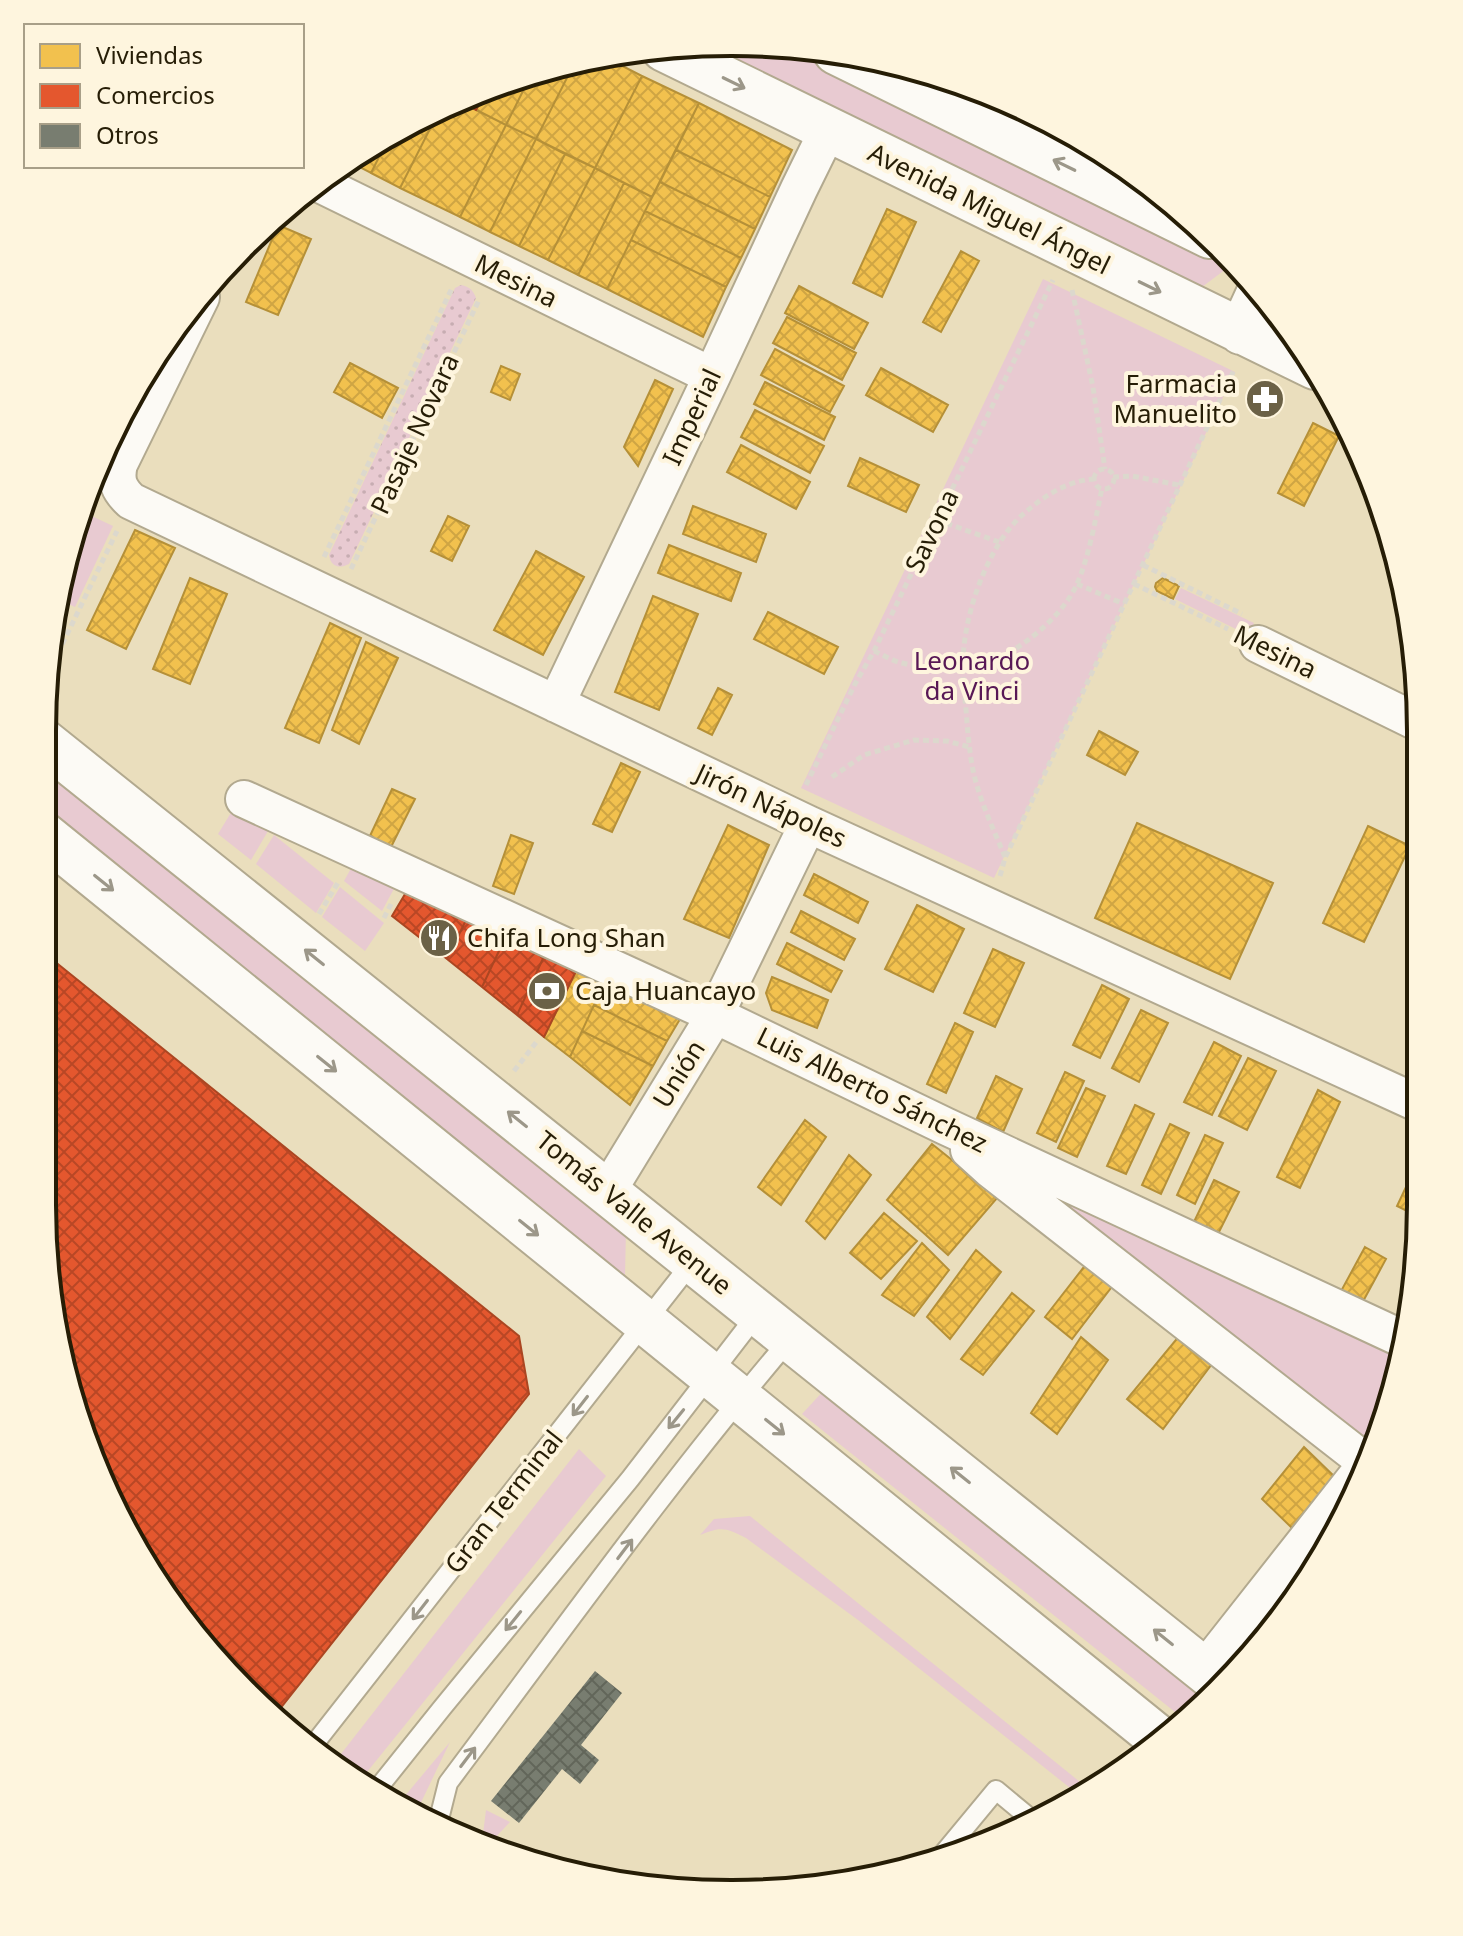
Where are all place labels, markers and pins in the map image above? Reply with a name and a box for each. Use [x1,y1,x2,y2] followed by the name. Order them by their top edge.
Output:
[1113,365,1237,431] place label: Farmacia Manuelito
[1244,378,1286,420] pharmacy icon: Farmacia Manuelito
[418,917,460,959] restaurant icon: Chifa Long Shan
[467,919,666,955] place label: Chifa Long Shan
[526,970,568,1012] bank icon: Caja Huancayo
[575,972,756,1008] place label: Caja Huancayo

